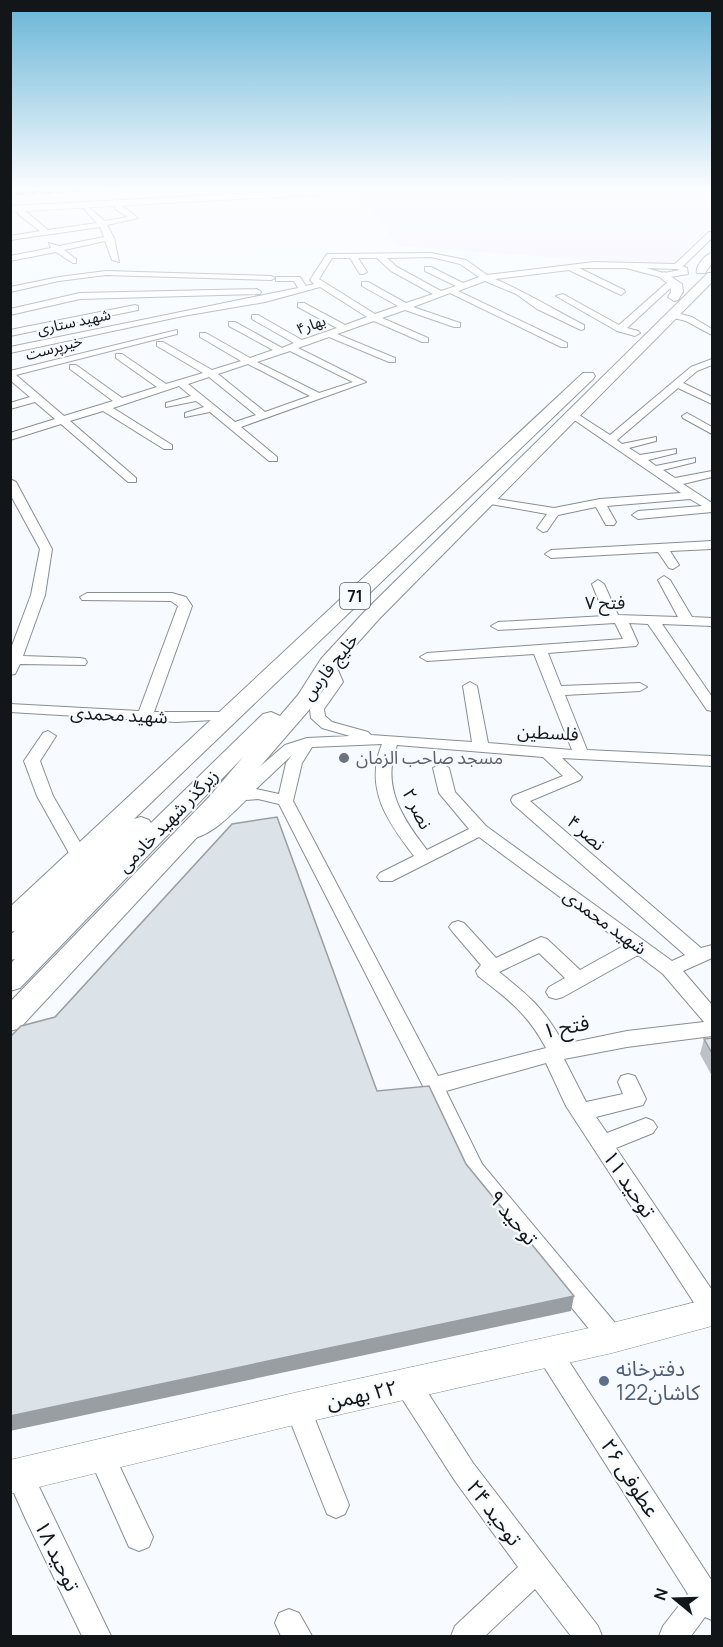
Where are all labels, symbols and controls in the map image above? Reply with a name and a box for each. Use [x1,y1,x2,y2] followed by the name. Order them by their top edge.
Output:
[35,303,113,340] street label: شهید ستاری
[293,310,328,339] street label: بهار۴
[23,330,85,365] street label: خیرپرست
[340,583,370,609] road number: 71
[585,590,625,616] street label: فتح ۷
[295,628,365,706] street label: خلیج فارس
[70,699,168,729] street label: شهید محمدی
[517,718,579,746] street label: فلسطین
[356,745,503,769] place label: مسجد صاحب الزمان
[337,751,351,765] marker: مسجد صاحب الزمان
[112,763,223,877] street label: زیرگذر شهید خادمی
[397,784,438,833] street label: نصر ۲
[563,809,611,855] street label: نصر ۴
[559,883,652,960] street label: شهید محمدی
[540,1007,592,1047] street label: فتح ۱
[597,1144,663,1223] street label: توحید ۱۱
[483,1184,545,1251] street label: توحید ۹
[616,1354,700,1406] place label: دفترخانه 122کاشان
[324,1373,400,1415] street label: ٢٢ بهمن
[597,1374,611,1388] marker: دفترخانه 122کاشان
[595,1433,667,1522] street label: عطوفی ۲۶
[461,1474,529,1551] street label: توحید ۲۴
[29,1515,87,1596] street label: توحید ۱۸
[645,1569,705,1629] north arrow
[649,1585,673,1603] text: N

